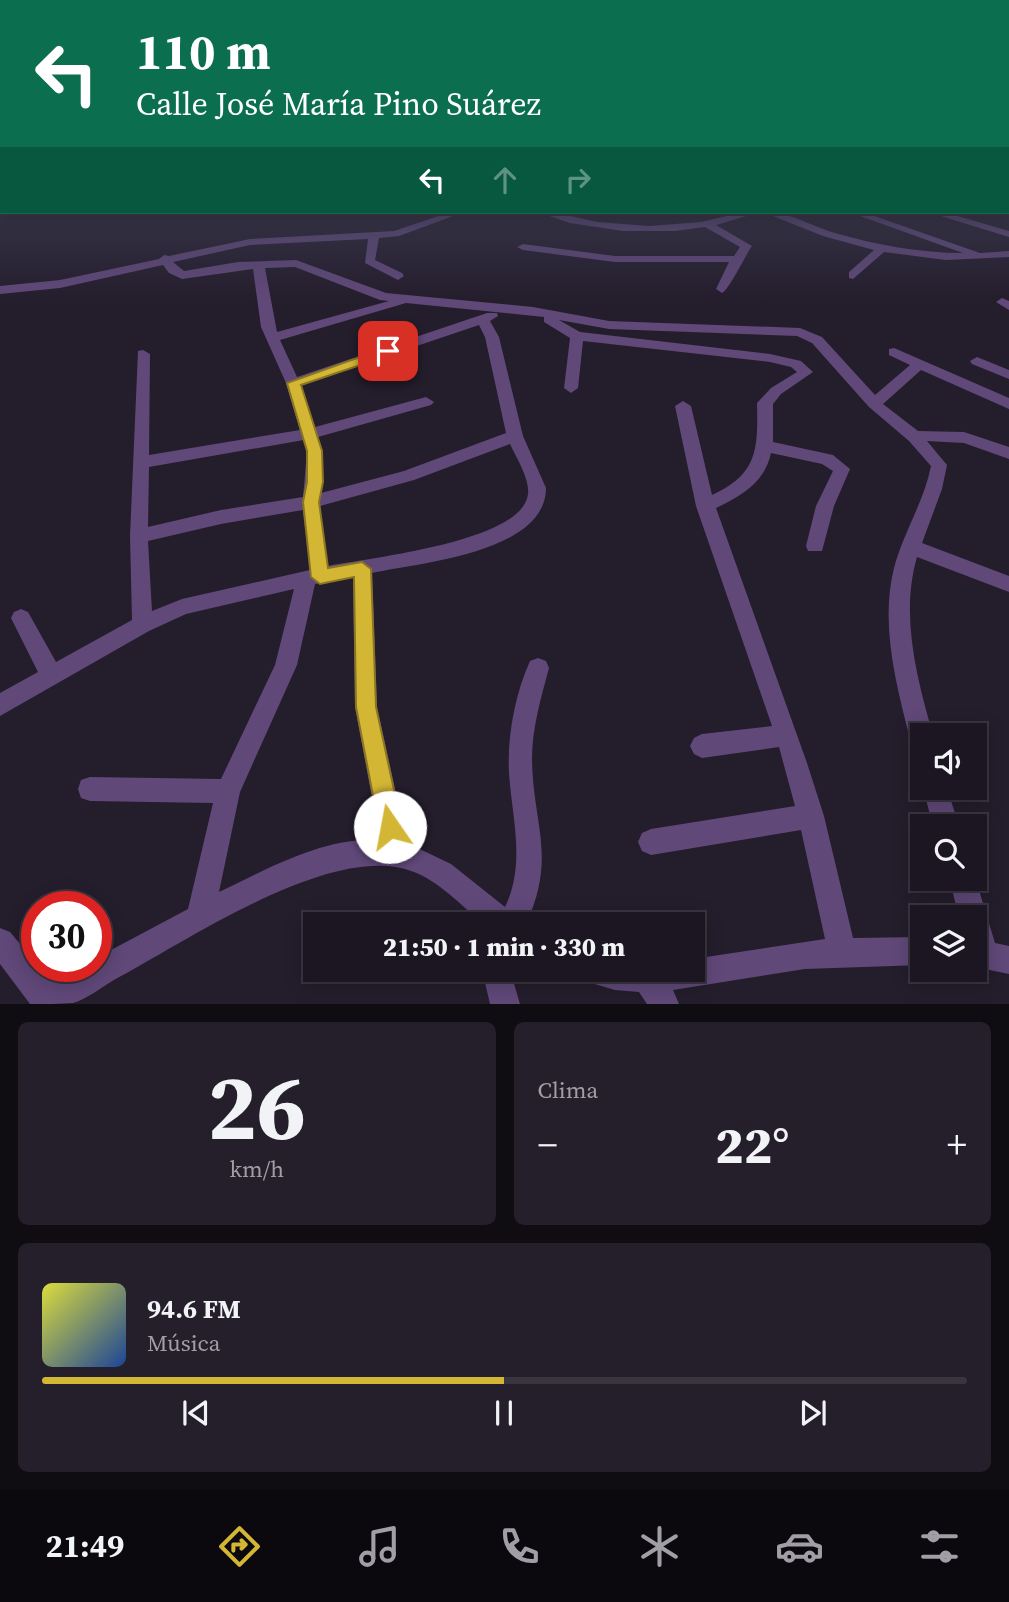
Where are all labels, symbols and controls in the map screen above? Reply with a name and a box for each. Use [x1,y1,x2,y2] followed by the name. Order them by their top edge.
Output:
[136,18,271,85] text: 110 m
[21,28,112,119] icon: left
[136,82,541,126] text: Calle José María Pino Suárez
[413,161,451,199] icon: left
[486,161,524,199] icon: ahead
[559,161,597,199] icon: right
[358,321,418,381] pin
[369,332,407,370] icon: arrive
[910,723,987,982] map controls
[910,723,987,800] button: sound
[353,790,427,864] position arrow
[910,814,987,891] button: search
[21,891,112,982] speed limit sign: 30
[910,905,987,982] button: layers
[383,929,625,965] text: 21:50 · 1 min · 330 m
[207,1045,306,1169] text: 26
[538,1074,598,1106] text: Clima
[715,1109,789,1180] text: 22°
[538,1119,558,1171] text: −
[947,1119,967,1171] text: +
[229,1153,284,1185] text: km/h
[147,1291,241,1327] text: 94.6 FM
[147,1327,220,1359] text: Música
[177,1394,215,1432] icon: previous
[485,1394,523,1432] icon: pause
[794,1394,832,1432] icon: next
[215,1522,264,1571] icon: directions
[355,1522,404,1571] icon: music
[495,1522,544,1571] icon: phone
[635,1522,684,1571] icon: climate
[775,1522,824,1571] icon: car
[915,1522,964,1571] icon: filters
[45,1524,124,1568] text: 21:49

